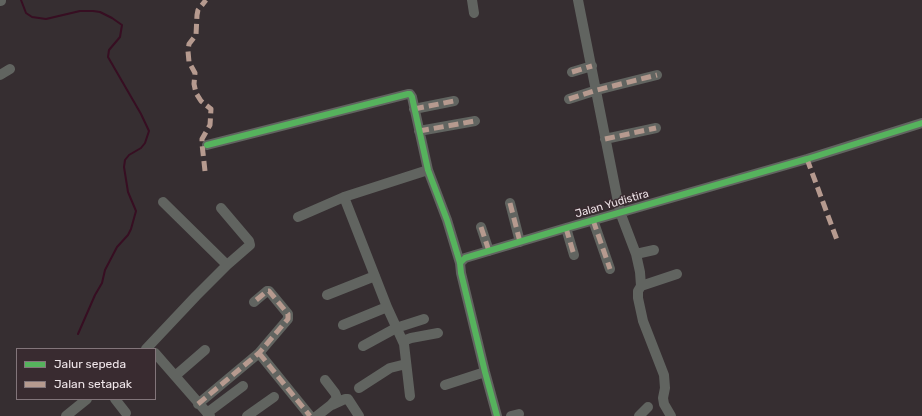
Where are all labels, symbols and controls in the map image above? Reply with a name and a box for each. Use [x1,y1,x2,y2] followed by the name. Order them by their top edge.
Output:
[574,187,650,221] street label: Jalan Yudistira
[16,348,156,400] legend
[54,357,126,371] text: Jalur sepeda
[54,377,132,391] text: Jalan setapak

